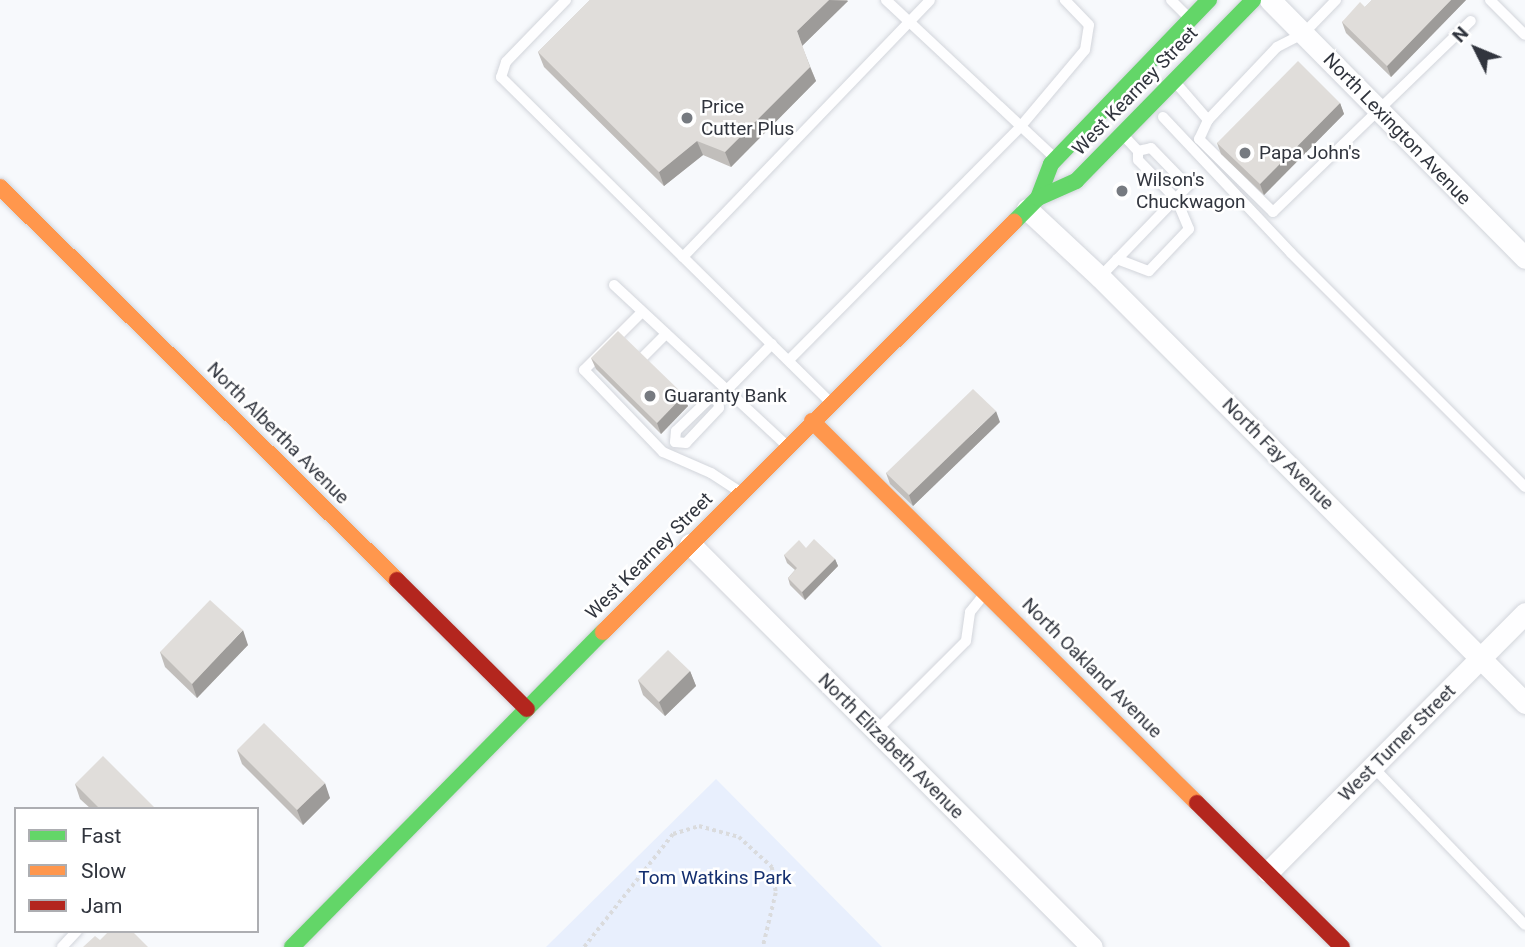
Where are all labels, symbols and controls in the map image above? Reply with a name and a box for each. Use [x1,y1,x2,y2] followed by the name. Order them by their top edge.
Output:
[1441,14,1511,84] north arrow
[1068,22,1202,160] street label: West Kearney Street
[1447,22,1473,47] text: N
[1318,48,1476,210] street label: North Lexington Avenue
[701,96,794,140] place label: Price Cutter Plus
[679,110,695,126] marker: Price Cutter Plus
[1259,142,1361,164] place label: Papa John's
[1237,145,1253,161] marker: Papa John's
[1136,169,1245,213] place label: Wilson's Chuckwagon
[1114,183,1130,199] marker: Wilson's Chuckwagon
[202,357,354,509] street label: North Albertha Avenue
[664,385,787,407] place label: Guaranty Bank
[642,388,658,404] marker: Guaranty Bank
[1217,393,1339,515] street label: North Fay Avenue
[581,488,717,624] street label: West Kearney Street
[1017,593,1167,743] street label: North Oakland Avenue
[813,668,969,824] street label: North Elizabeth Avenue
[1334,680,1460,806] street label: West Turner Street
[14,807,259,933] legend
[81,824,121,848] text: Fast
[81,859,126,883] text: Slow
[638,867,792,889] park label: Tom Watkins Park
[81,894,122,918] text: Jam

